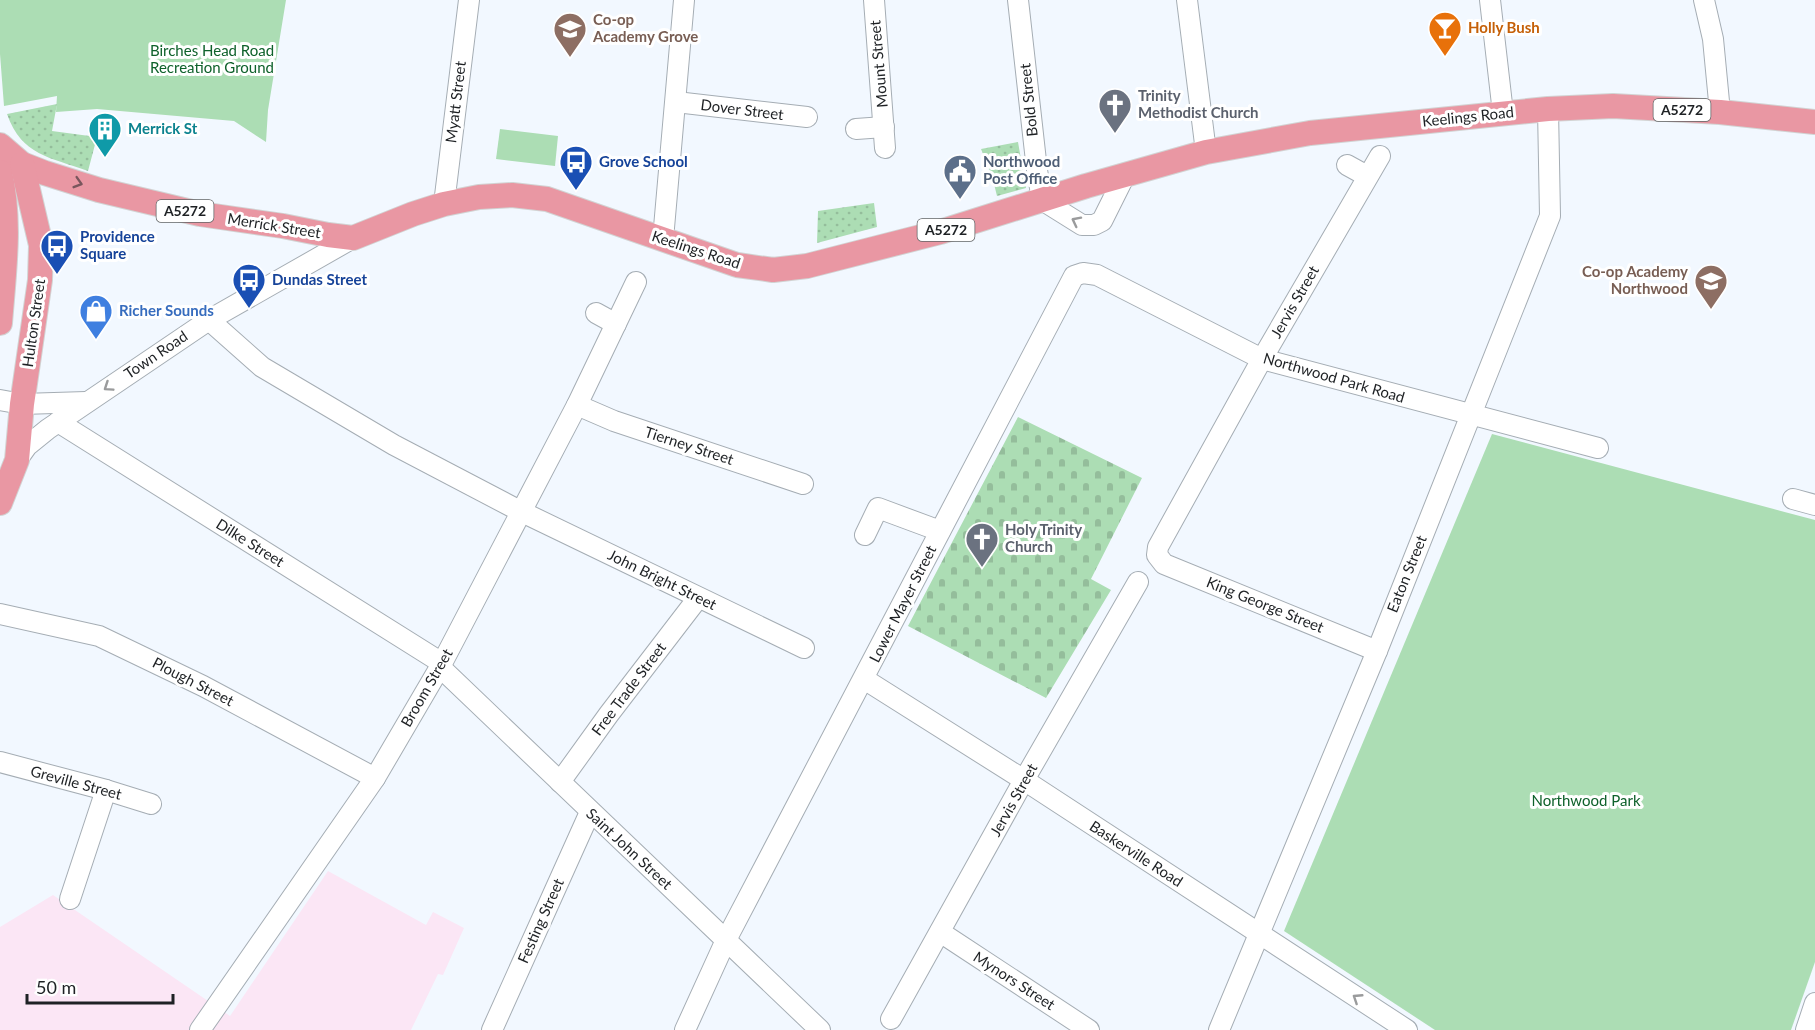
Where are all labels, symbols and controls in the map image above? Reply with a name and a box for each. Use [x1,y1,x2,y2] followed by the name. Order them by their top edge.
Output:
[592,10,698,45] place label: Co-op Academy Grove
[1427,10,1463,57] bar icon: Holly Bush
[552,11,588,58] school or university icon: Co-op Academy Grove
[1468,18,1540,36] place label: Holly Bush
[865,19,891,108] street label: Mount Street
[150,41,274,76] park label: Birches Head Road Recreation Ground
[441,59,469,144] street label: Myatt Street
[1015,62,1041,138] street label: Bold Street
[1138,86,1259,121] place label: Trinity Methodist Church
[1097,87,1133,134] church icon: Trinity Methodist Church
[700,95,785,123] street label: Dover Street
[1654,99,1710,121] road number: A5272
[1421,102,1515,130] street label: Keelings Road
[87,111,123,158] building icon: Merrick St
[128,119,198,137] place label: Merrick St
[558,144,594,191] bus stop icon: Grove School
[599,152,688,170] place label: Grove School
[983,152,1060,187] place label: Northwood Post Office
[942,153,978,200] public building icon: Northwood Post Office
[72,176,83,188] one-way arrow
[156,200,213,222] road number: A5272
[226,209,323,241] street label: Merrick Street
[1071,216,1082,228] one-way arrow
[918,219,974,241] road number: A5272
[650,226,743,272] street label: Keelings Road
[80,227,155,262] place label: Providence Square
[39,228,75,275] bus stop icon: Providence Square
[231,262,267,309] bus stop icon: Dundas Street
[1266,262,1322,341] street label: Jervis Street
[1582,262,1688,297] place label: Co-op Academy Northwood
[1693,263,1729,310] school or university icon: Co-op Academy Northwood
[272,270,367,288] place label: Dundas Street
[18,277,48,368] street label: Hulton Street
[78,293,114,340] shop icon: Richer Sounds
[119,301,214,319] place label: Richer Sounds
[120,326,191,382] street label: Town Road
[1262,348,1407,406] street label: Northwood Park Road
[104,380,115,391] one-way arrow
[642,422,737,468] street label: Tierney Street
[213,514,288,570] street label: Dilke Street
[1005,520,1082,555] place label: Holy Trinity Church
[964,521,1000,568] church icon: Holy Trinity Church
[1382,532,1430,615] street label: Eaton Street
[865,541,940,665] street label: Lower Mayer Street
[605,545,720,613] street label: John Bright Street
[1204,572,1327,636] street label: King George Street
[587,638,669,738] street label: Free Trade Street
[396,645,456,730] street label: Broom Street
[150,653,238,710] street label: Plough Street
[986,759,1041,839] street label: Jervis Street
[29,761,124,803] street label: Greville Street
[1531,791,1641,809] park label: Northwood Park
[583,804,677,893] street label: Saint John Street
[1087,816,1187,890] street label: Baskerville Road
[513,875,567,966] street label: Festing Street
[970,947,1059,1014] street label: Mynors Street
[27,967,172,1005] scale bar
[36,976,76,998] text: 50 m
[1353,995,1364,1006] one-way arrow

